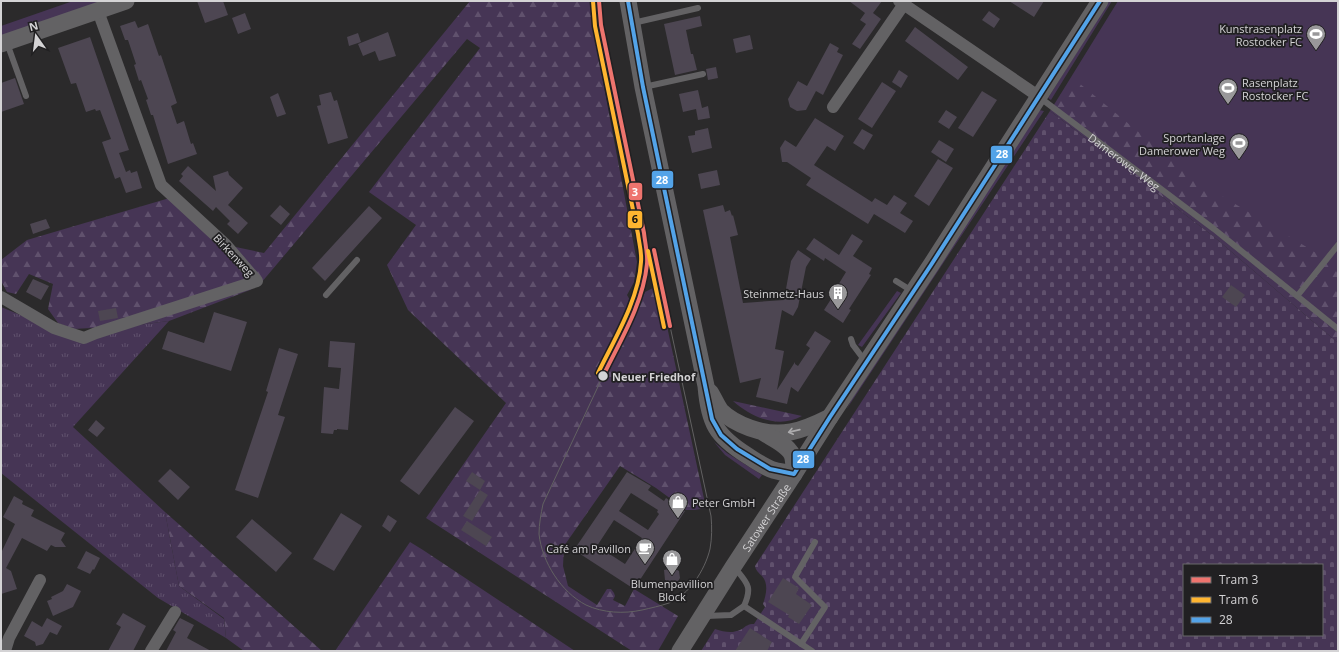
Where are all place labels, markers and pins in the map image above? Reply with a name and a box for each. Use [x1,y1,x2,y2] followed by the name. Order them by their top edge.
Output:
[1219,21,1302,49] place label: Kunstrasenplatz Rostocker FC
[1305,23,1327,51] sports icon: Kunstrasenplatz Rostocker FC
[1242,75,1308,103] place label: Rasenplatz Rostocker FC
[1217,77,1239,105] sports icon: Rasenplatz Rostocker FC
[1139,130,1225,158] place label: Sportanlage Damerower Weg
[1228,132,1250,160] sports icon: Sportanlage Damerower Weg
[827,282,849,310] building icon: Steinmetz-Haus
[743,286,824,301] place label: Steinmetz-Haus
[596,369,610,383] marker: Neuer Friedhof
[612,369,696,384] place label: Neuer Friedhof
[667,491,689,519] shop icon: Peter GmbH
[692,495,755,510] place label: Peter GmbH
[634,537,656,565] cafe icon: Café am Pavillon
[546,541,631,556] place label: Café am Pavillon
[661,548,683,576] shop icon: Blumenpavillion Block
[631,576,713,604] place label: Blumenpavillion Block

